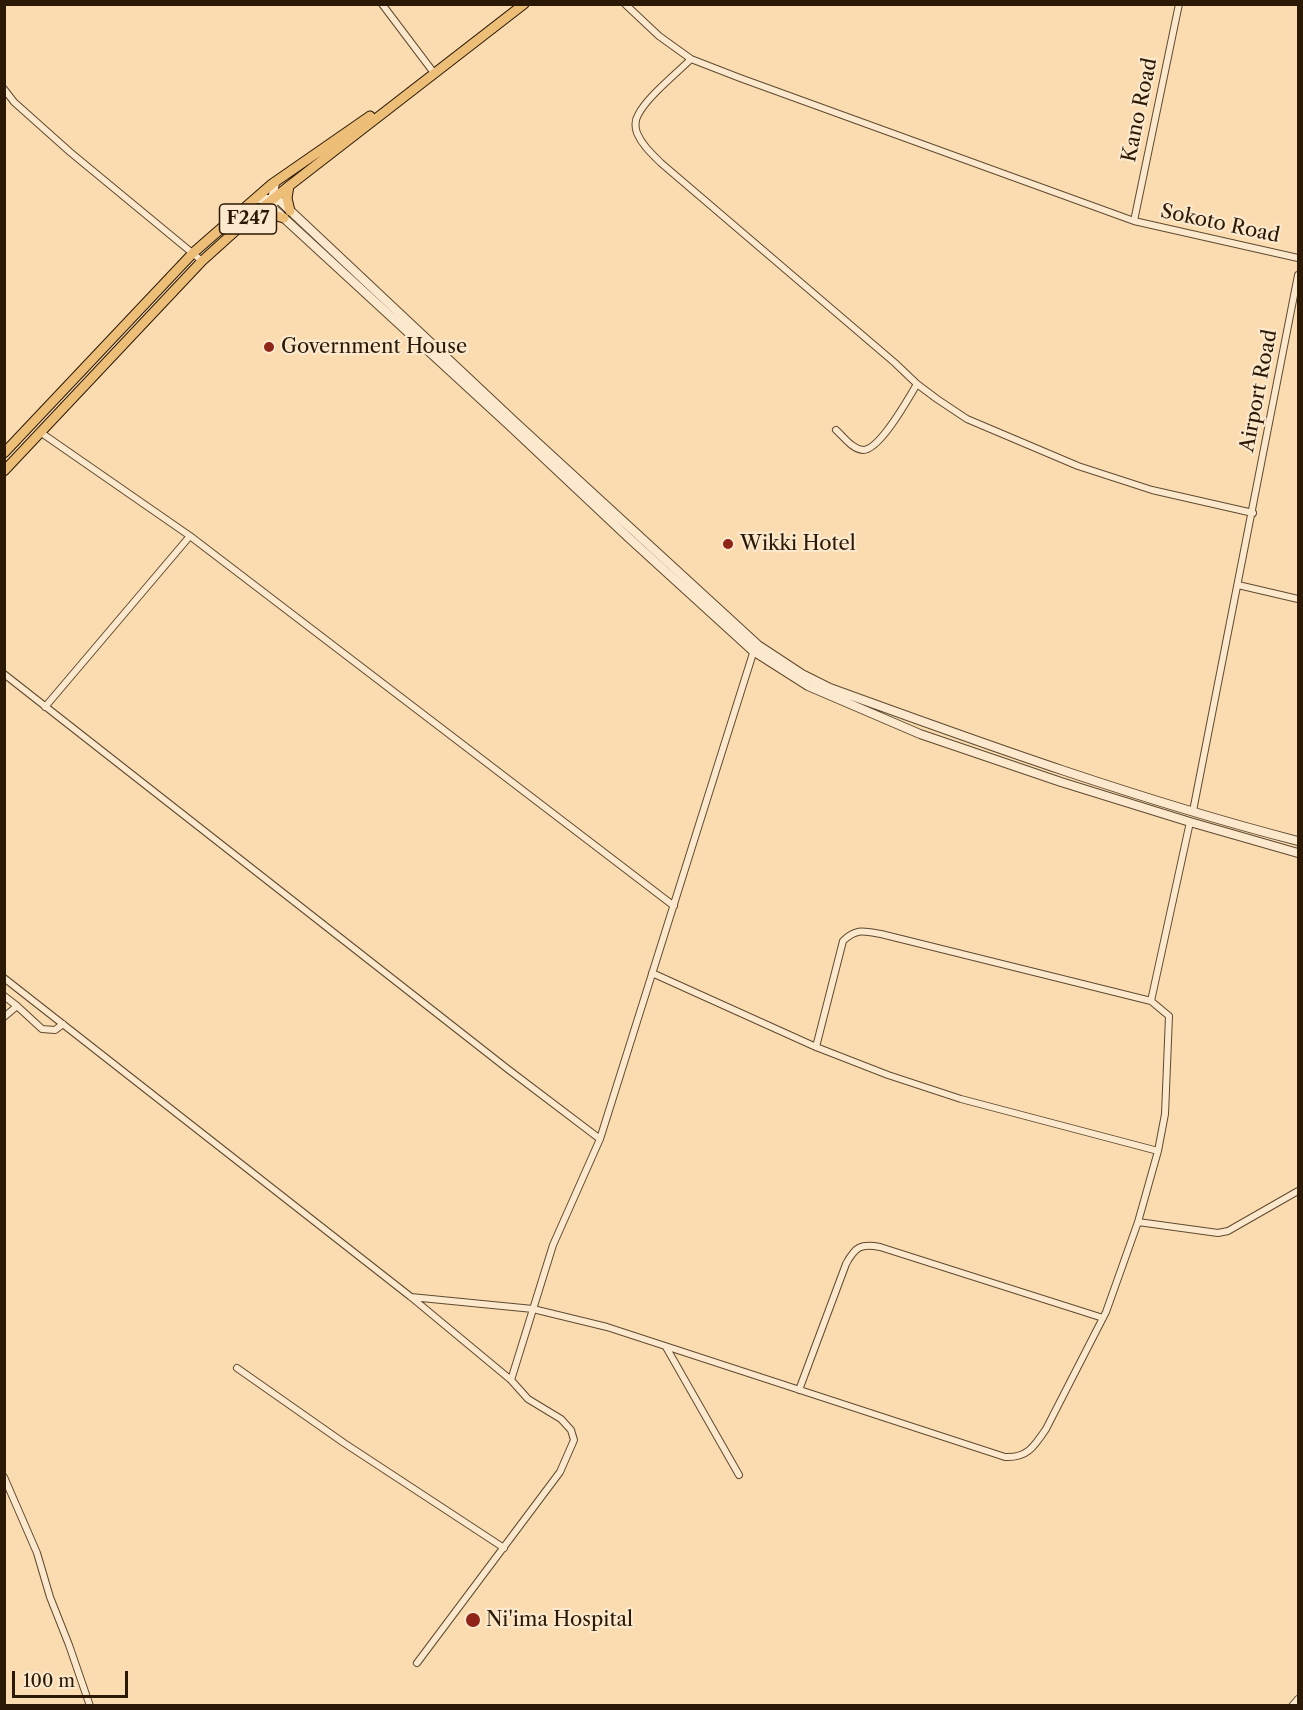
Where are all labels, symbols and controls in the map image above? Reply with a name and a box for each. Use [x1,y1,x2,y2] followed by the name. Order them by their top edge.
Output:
[1117,56,1163,164] street label: Kano Road
[1158,200,1282,248] street label: Sokoto Road
[220,204,276,234] road number: F247
[1235,328,1283,454] street label: Airport Road
[281,335,467,359] place label: Government House
[262,340,276,354] marker: Government House
[740,532,856,556] place label: Wikki Hotel
[721,537,735,551] marker: Wikki Hotel
[486,1608,633,1632] place label: Ni'ima Hospital
[464,1611,482,1629] marker: Ni'ima Hospital
[15,1659,130,1697] scale bar
[23,1670,75,1692] text: 100 m

